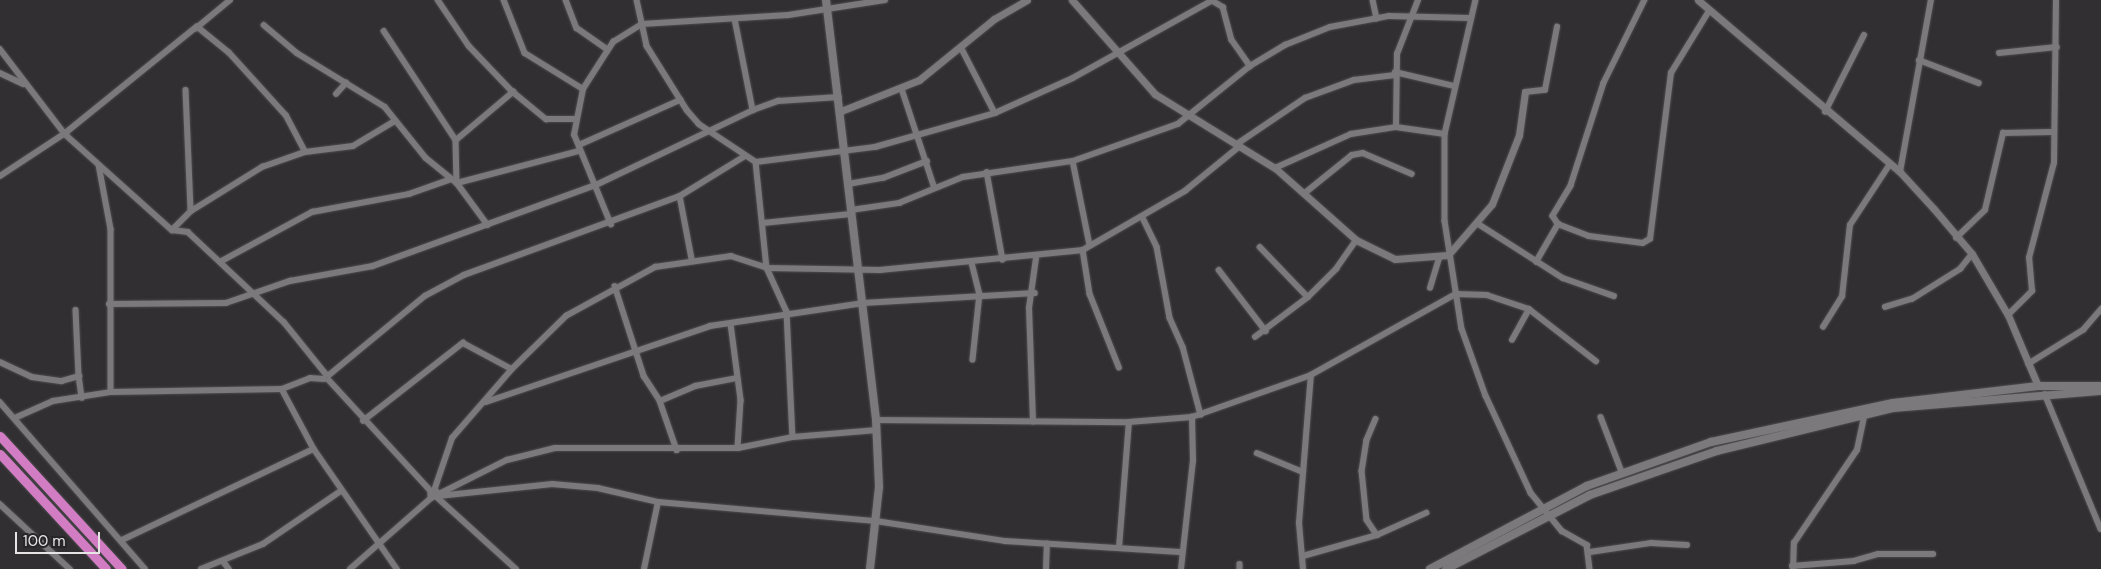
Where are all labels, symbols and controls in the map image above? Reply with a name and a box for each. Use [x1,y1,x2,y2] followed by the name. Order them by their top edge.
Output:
[18,522,102,554] scale bar
[23,531,66,551] text: 100 m

